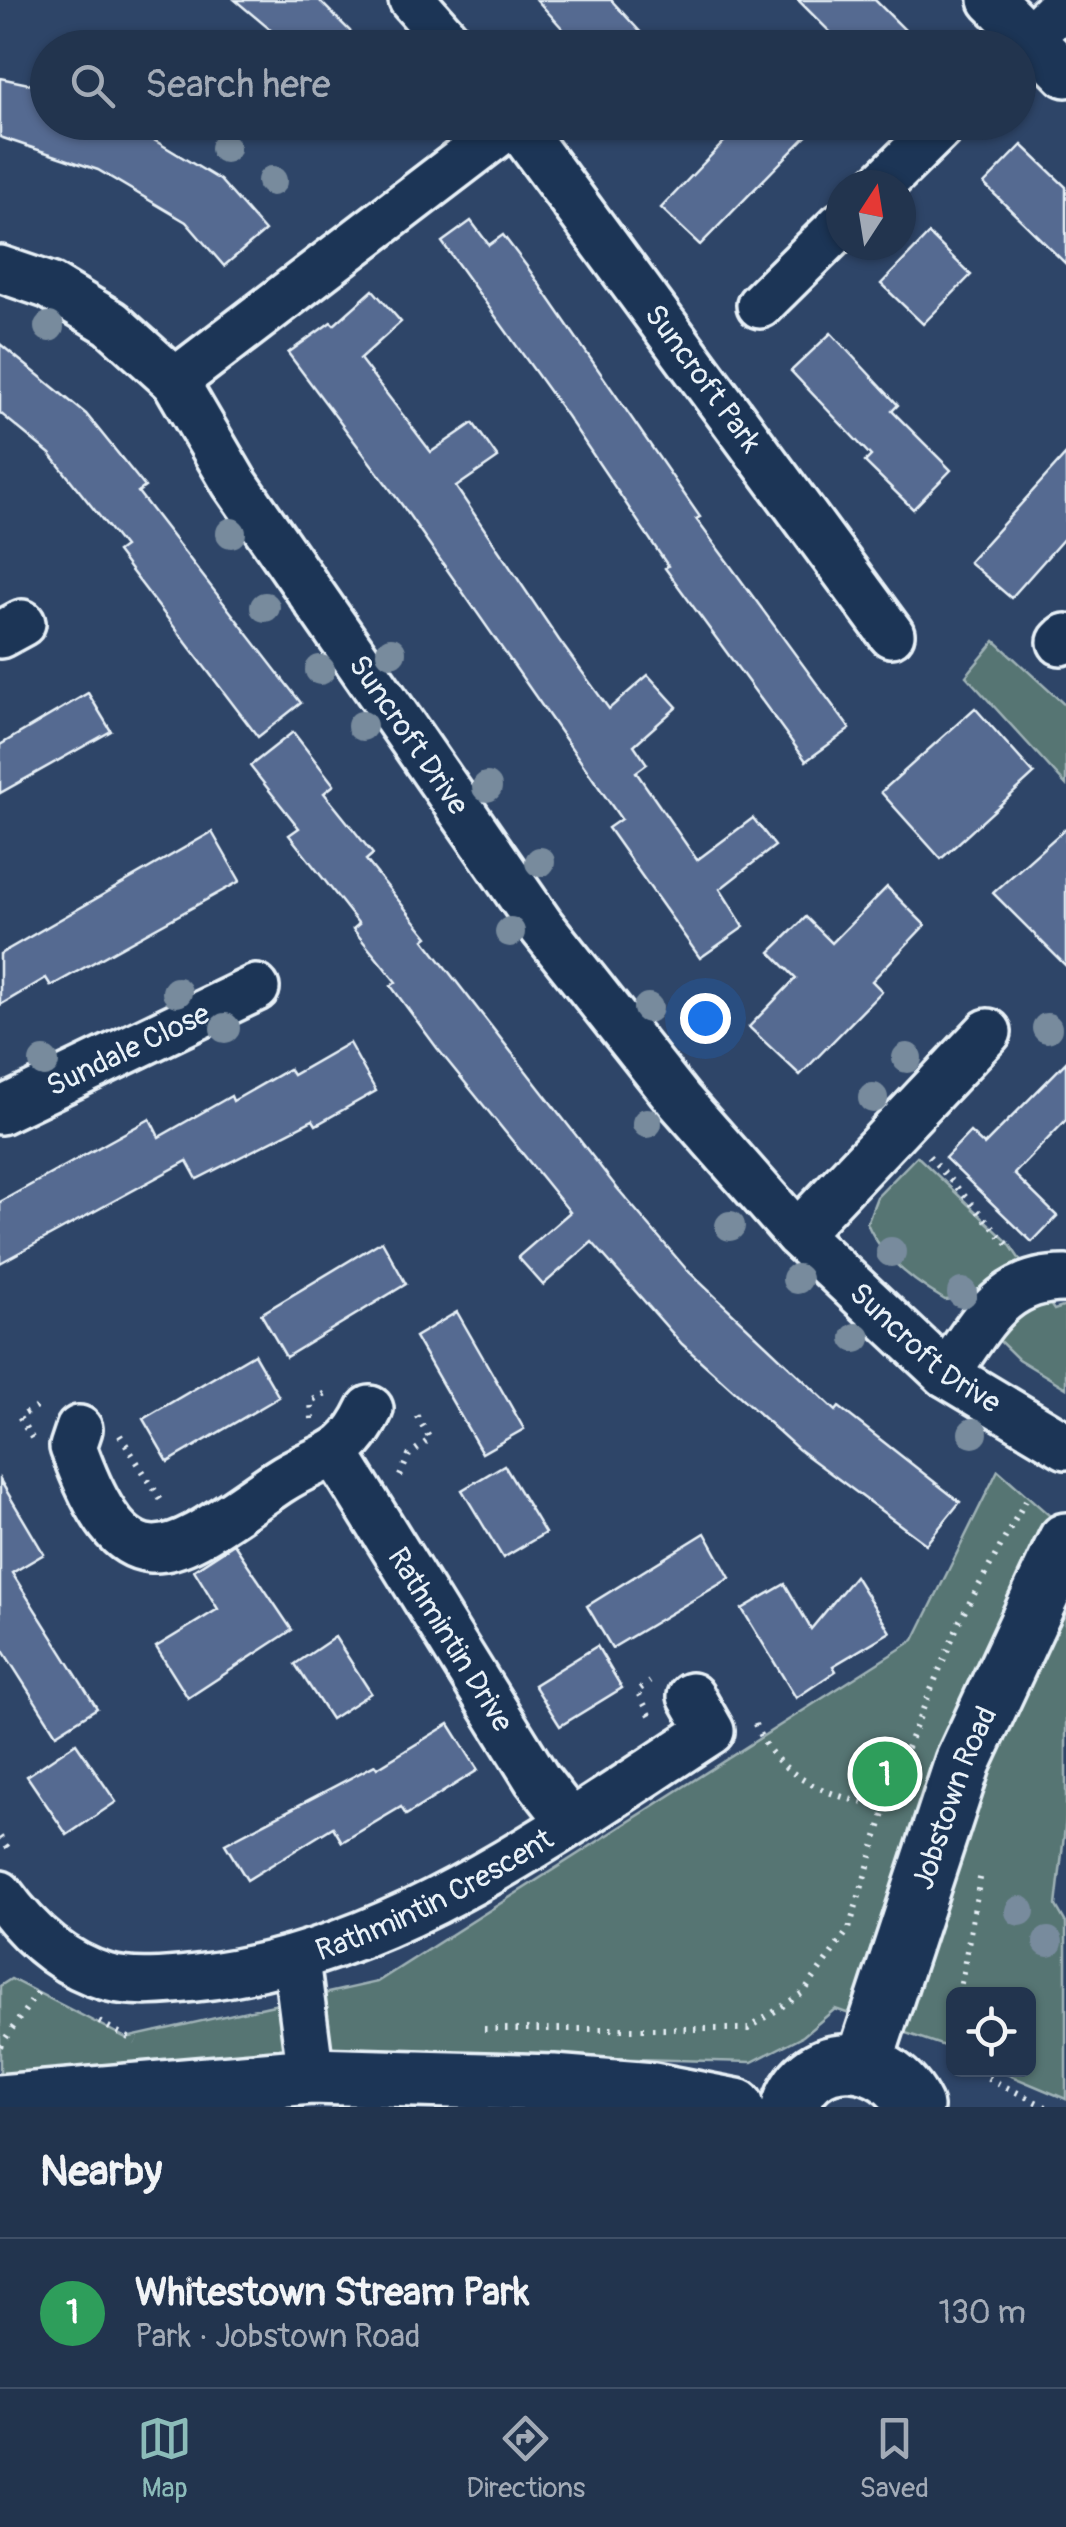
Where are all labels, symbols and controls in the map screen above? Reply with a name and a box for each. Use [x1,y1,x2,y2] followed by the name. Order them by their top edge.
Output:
[30,30,1036,140] search box
[65,58,120,113] icon: search
[145,61,331,109] text: Search here
[826,170,916,260] north arrow
[637,297,770,460] street label: Suncroft Park
[341,648,477,822] street label: Suncroft Drive
[680,993,731,1044] your location
[40,994,216,1104] street label: Sundale Close
[842,1275,1008,1421] street label: Suncroft Drive
[380,1541,522,1738] street label: Rathmintin Drive
[904,1700,1005,1894] street label: Jobstown Road
[852,1736,918,1812] pin: 1
[311,1820,561,1969] street label: Rathmintin Crescent
[946,1987,1036,2077] map controls
[946,1987,1036,2077] button: locate
[40,2146,162,2198] text: Nearby
[135,2269,529,2317] text: Whitestown Stream Park
[66,2293,79,2333] text: 1
[938,2293,1026,2333] text: 130 m
[135,2317,420,2357] text: Park · Jobstown Road
[137,2411,192,2506] tab: Map
[466,2411,585,2506] tab: Directions
[859,2411,929,2506] tab: Saved

